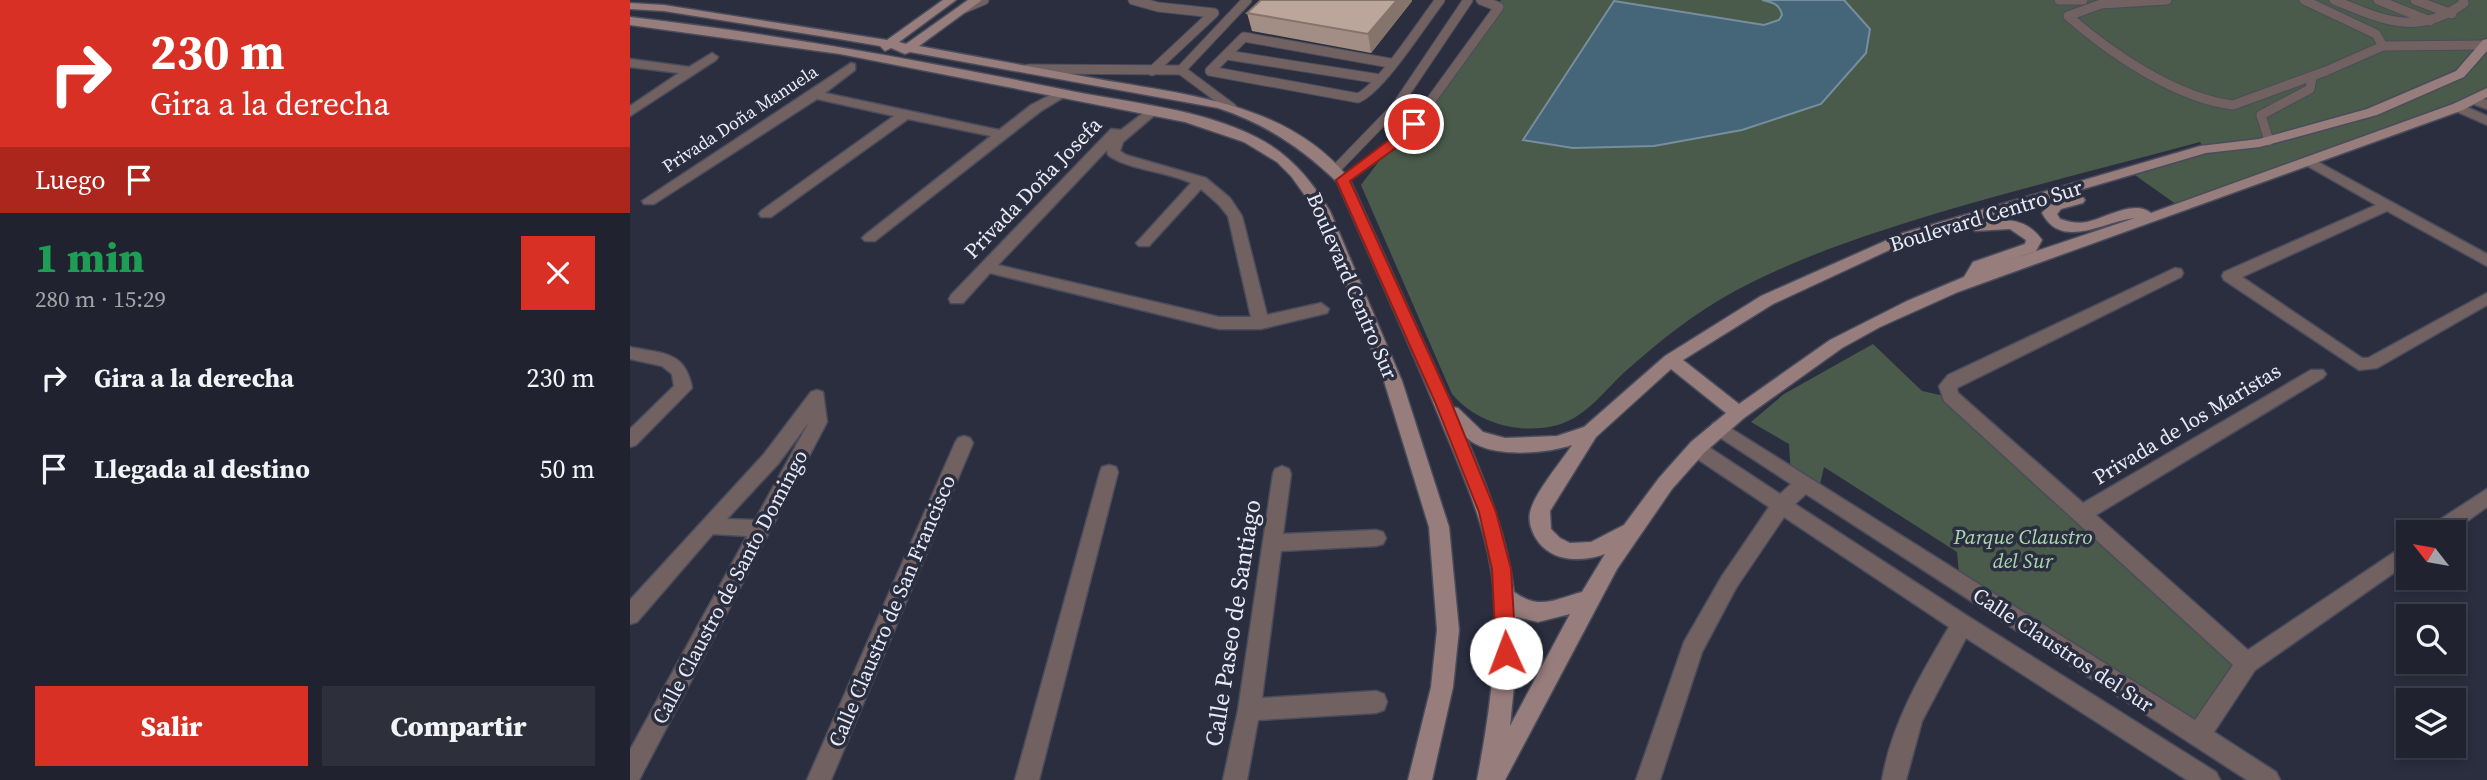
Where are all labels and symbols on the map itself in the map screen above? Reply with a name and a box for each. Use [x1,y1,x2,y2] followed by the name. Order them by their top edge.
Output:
[657,58,823,178] street label: Privada Doña Manuela
[1384,94,1444,154] pin
[957,110,1108,265] street label: Privada Doña Josefa
[1886,172,2086,259] street label: Boulevard Centro Sur
[1300,188,1405,384] street label: Boulevard Centro Sur
[2087,356,2286,491] street label: Privada de los Maristas
[645,445,814,729] street label: Calle Claustro de Santo Domingo
[821,470,962,751] street label: Calle Claustro de San Francisco
[1197,497,1268,749] street label: Calle Paseo de Santiago
[2396,520,2466,590] north arrow
[1952,522,2093,575] park label: Parque Claustro del Sur
[1967,580,2159,719] street label: Calle Claustros del Sur
[1469,616,1543,690] position arrow

